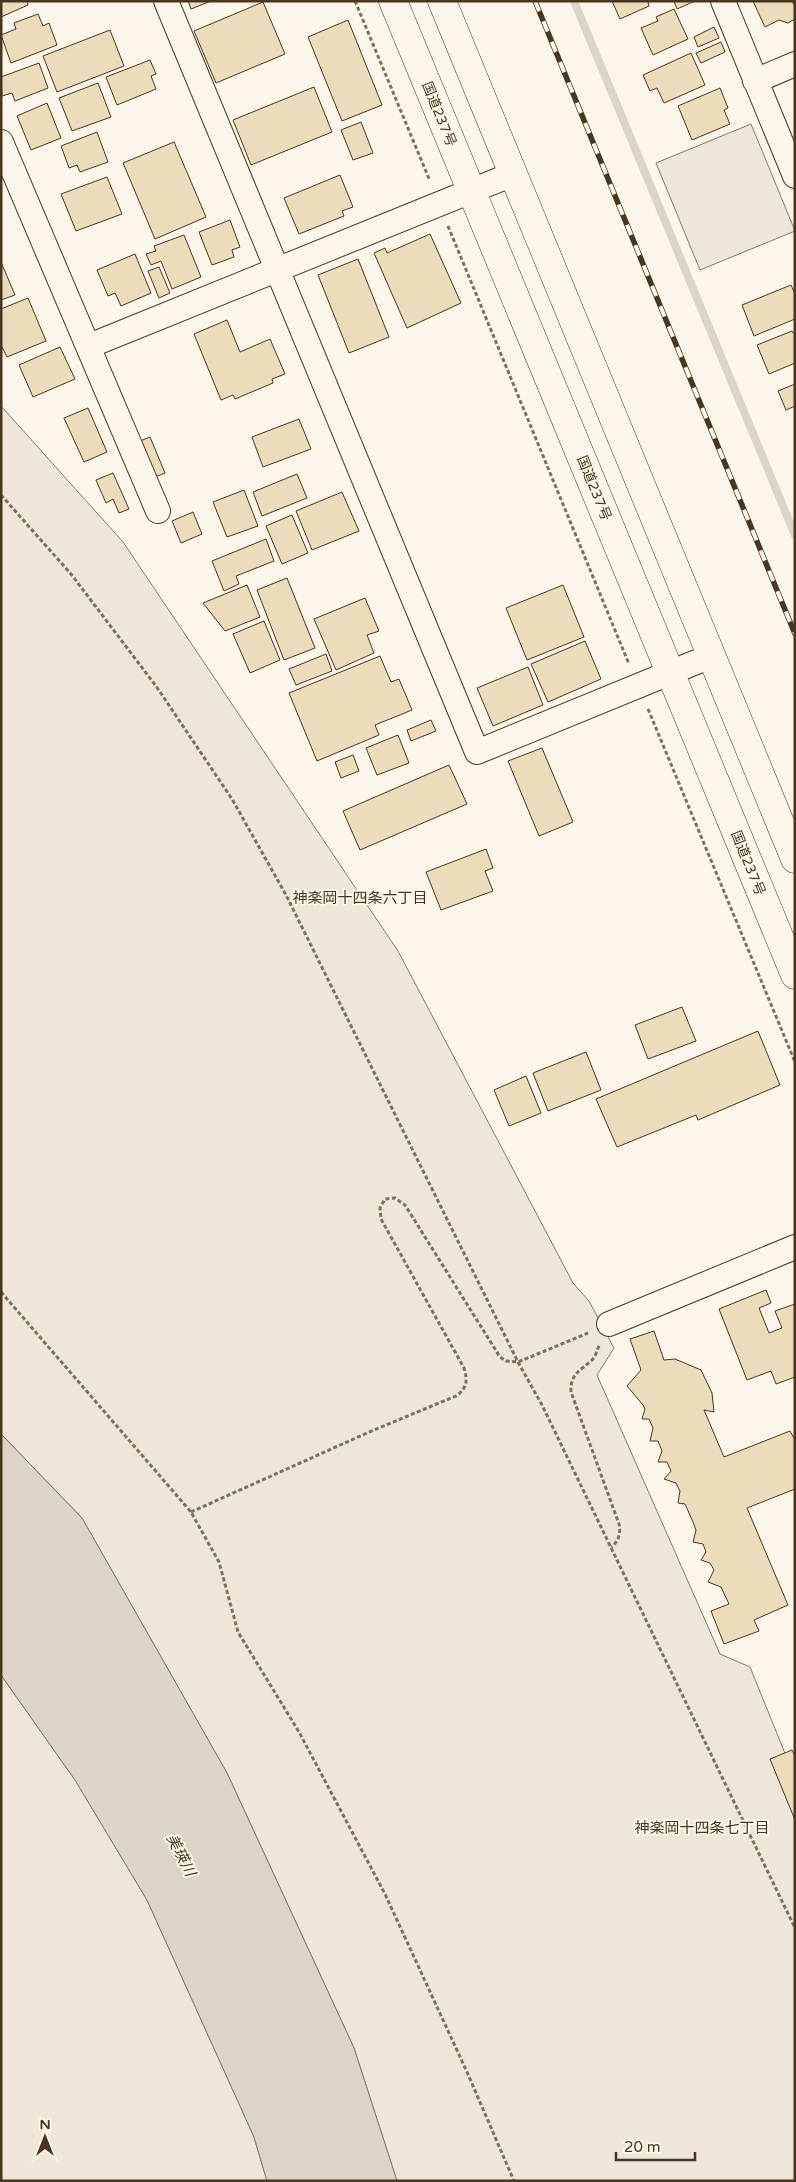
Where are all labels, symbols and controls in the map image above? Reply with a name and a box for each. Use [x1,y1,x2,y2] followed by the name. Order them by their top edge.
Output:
[418,79,460,149] street label: 国道237号
[573,453,615,523] street label: 国道237号
[727,828,769,898] street label: 国道237号
[292,889,428,907] district label: 神楽岡十四条六丁目
[634,1819,770,1837] district label: 神楽岡十四条七丁目
[163,1831,200,1881] water label: 美瑛川
[20,2112,70,2162] north arrow
[39,2116,51,2133] text: N
[616,2130,695,2162] scale bar
[624,2138,661,2156] text: 20 m

